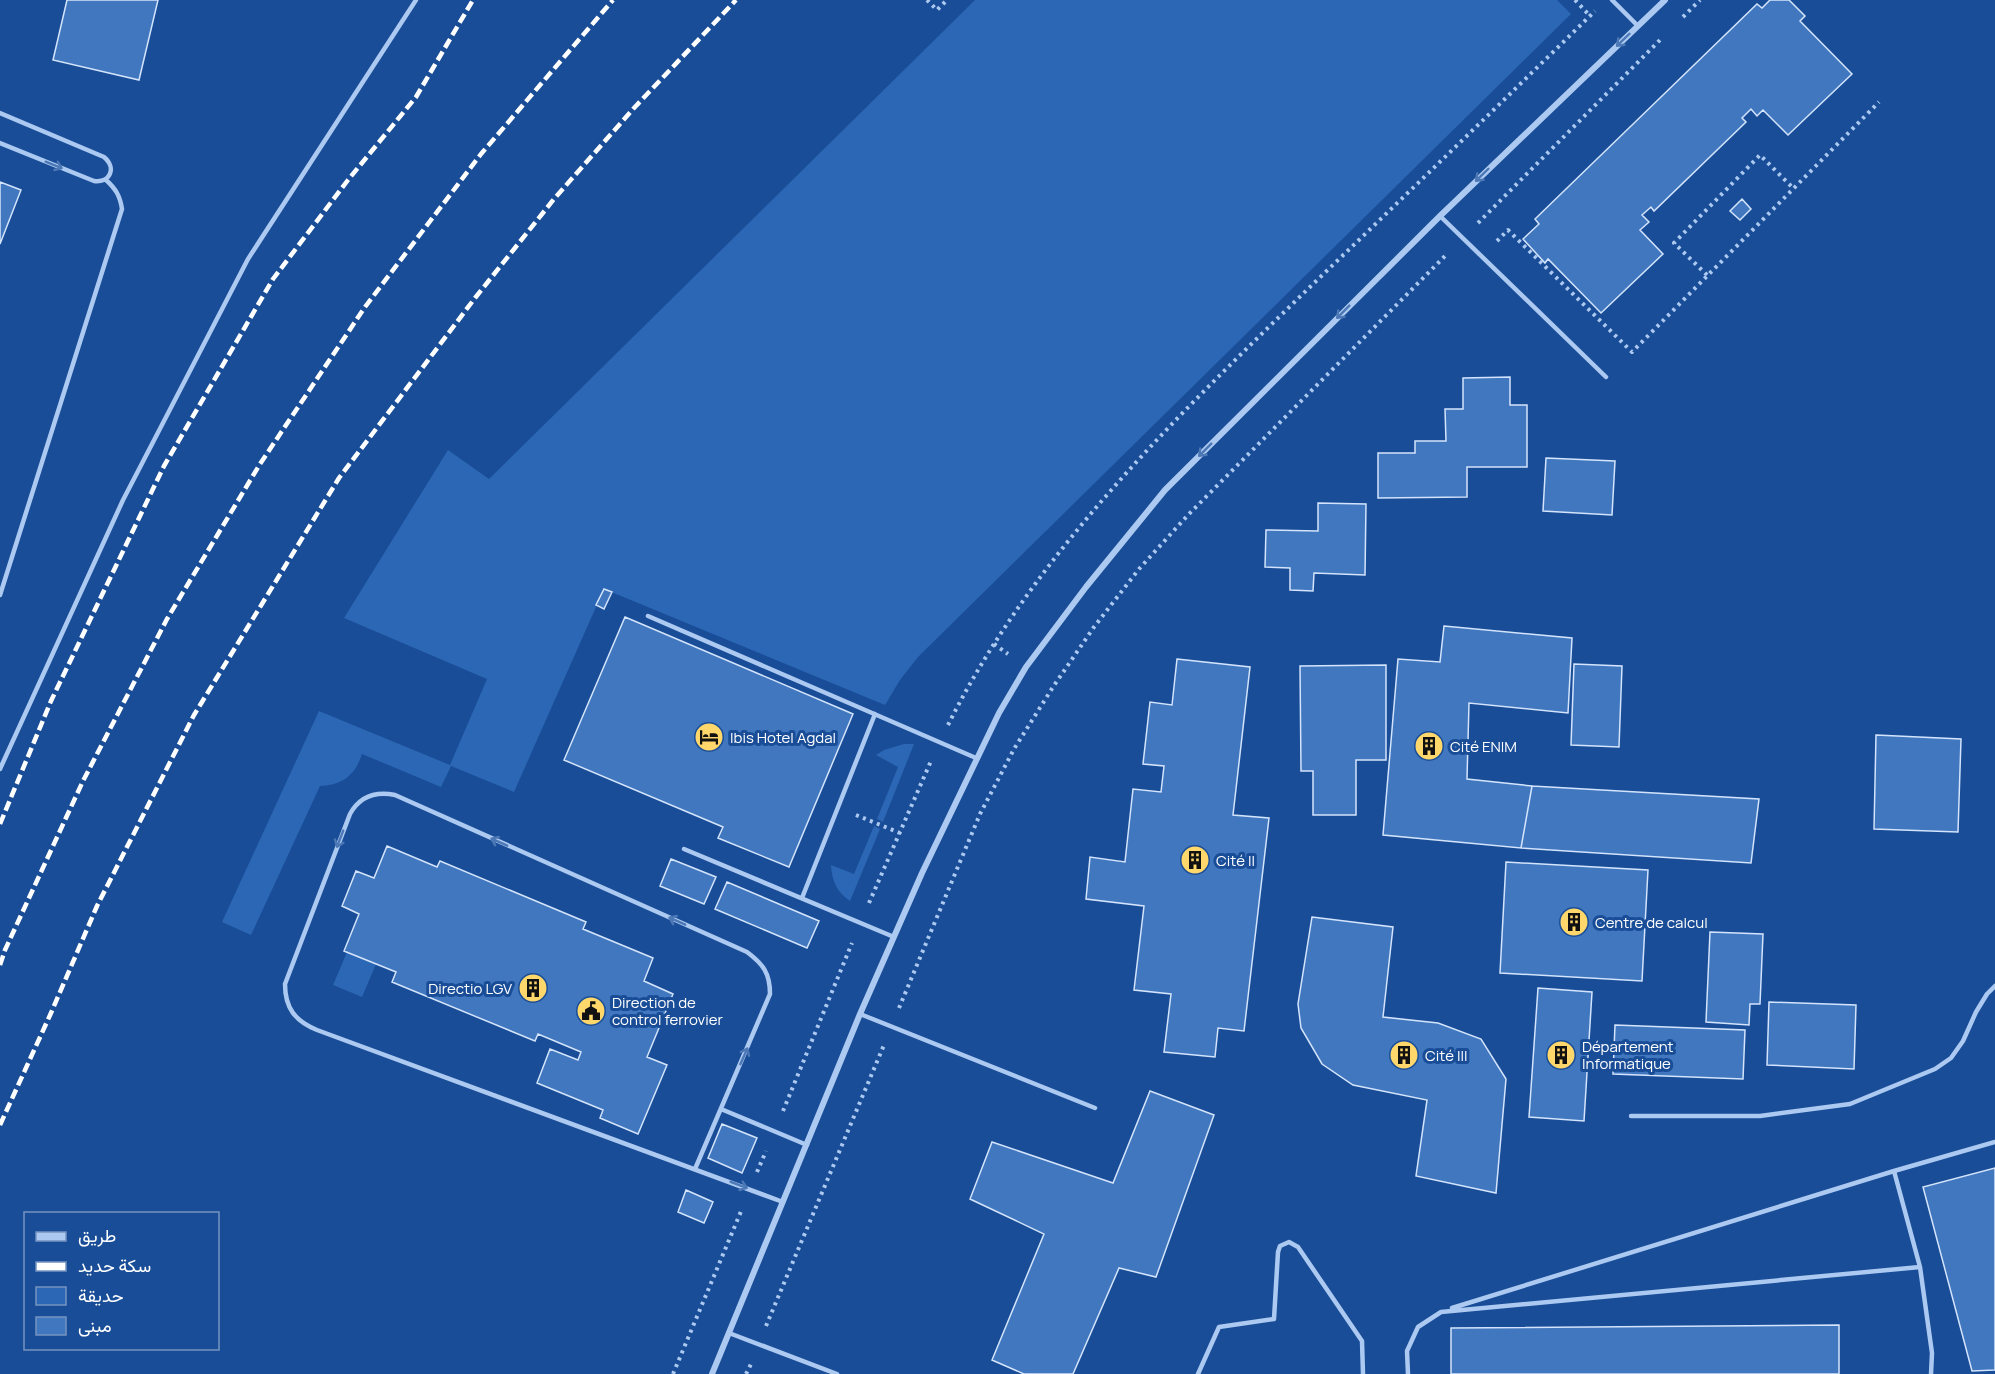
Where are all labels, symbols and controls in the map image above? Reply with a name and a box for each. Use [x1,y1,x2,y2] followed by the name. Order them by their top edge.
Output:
[1615,33,1630,48] one-way arrow
[44,161,63,172] one-way arrow
[1475,168,1490,182] one-way arrow
[1336,305,1351,319] one-way arrow
[1198,443,1213,457] one-way arrow
[693,721,725,753] hotel icon: Ibis Hotel Agdal
[730,727,836,748] place label: Ibis Hotel Agdal
[1413,730,1445,762] building icon: Cité ENIM
[1450,736,1517,757] place label: Cité ENIM
[334,830,345,848] one-way arrow
[490,835,508,847] one-way arrow
[1179,844,1211,876] building icon: Cité II
[1216,850,1255,871] place label: Cité II
[1558,906,1590,938] building icon: Centre de calcul
[1595,912,1708,933] place label: Centre de calcul
[668,915,686,926] one-way arrow
[517,972,549,1004] building icon: Directio LGV
[428,978,512,999] place label: Directio LGV
[612,992,723,1030] place label: Direction de control ferrovier
[575,995,607,1027] public building icon: Direction de control ferrovier
[1582,1036,1674,1074] place label: Département Informatique
[1388,1039,1420,1071] building icon: Cité III
[1545,1039,1577,1071] building icon: Département Informatique
[1425,1045,1468,1066] place label: Cité III
[739,1047,751,1065] one-way arrow
[729,1180,748,1191] one-way arrow
[24,1212,219,1350] legend
[78,1223,116,1247] text: طريق
[78,1253,151,1277] text: سكة حديد
[78,1283,124,1307] text: حديقة
[78,1313,112,1337] text: مبنى

